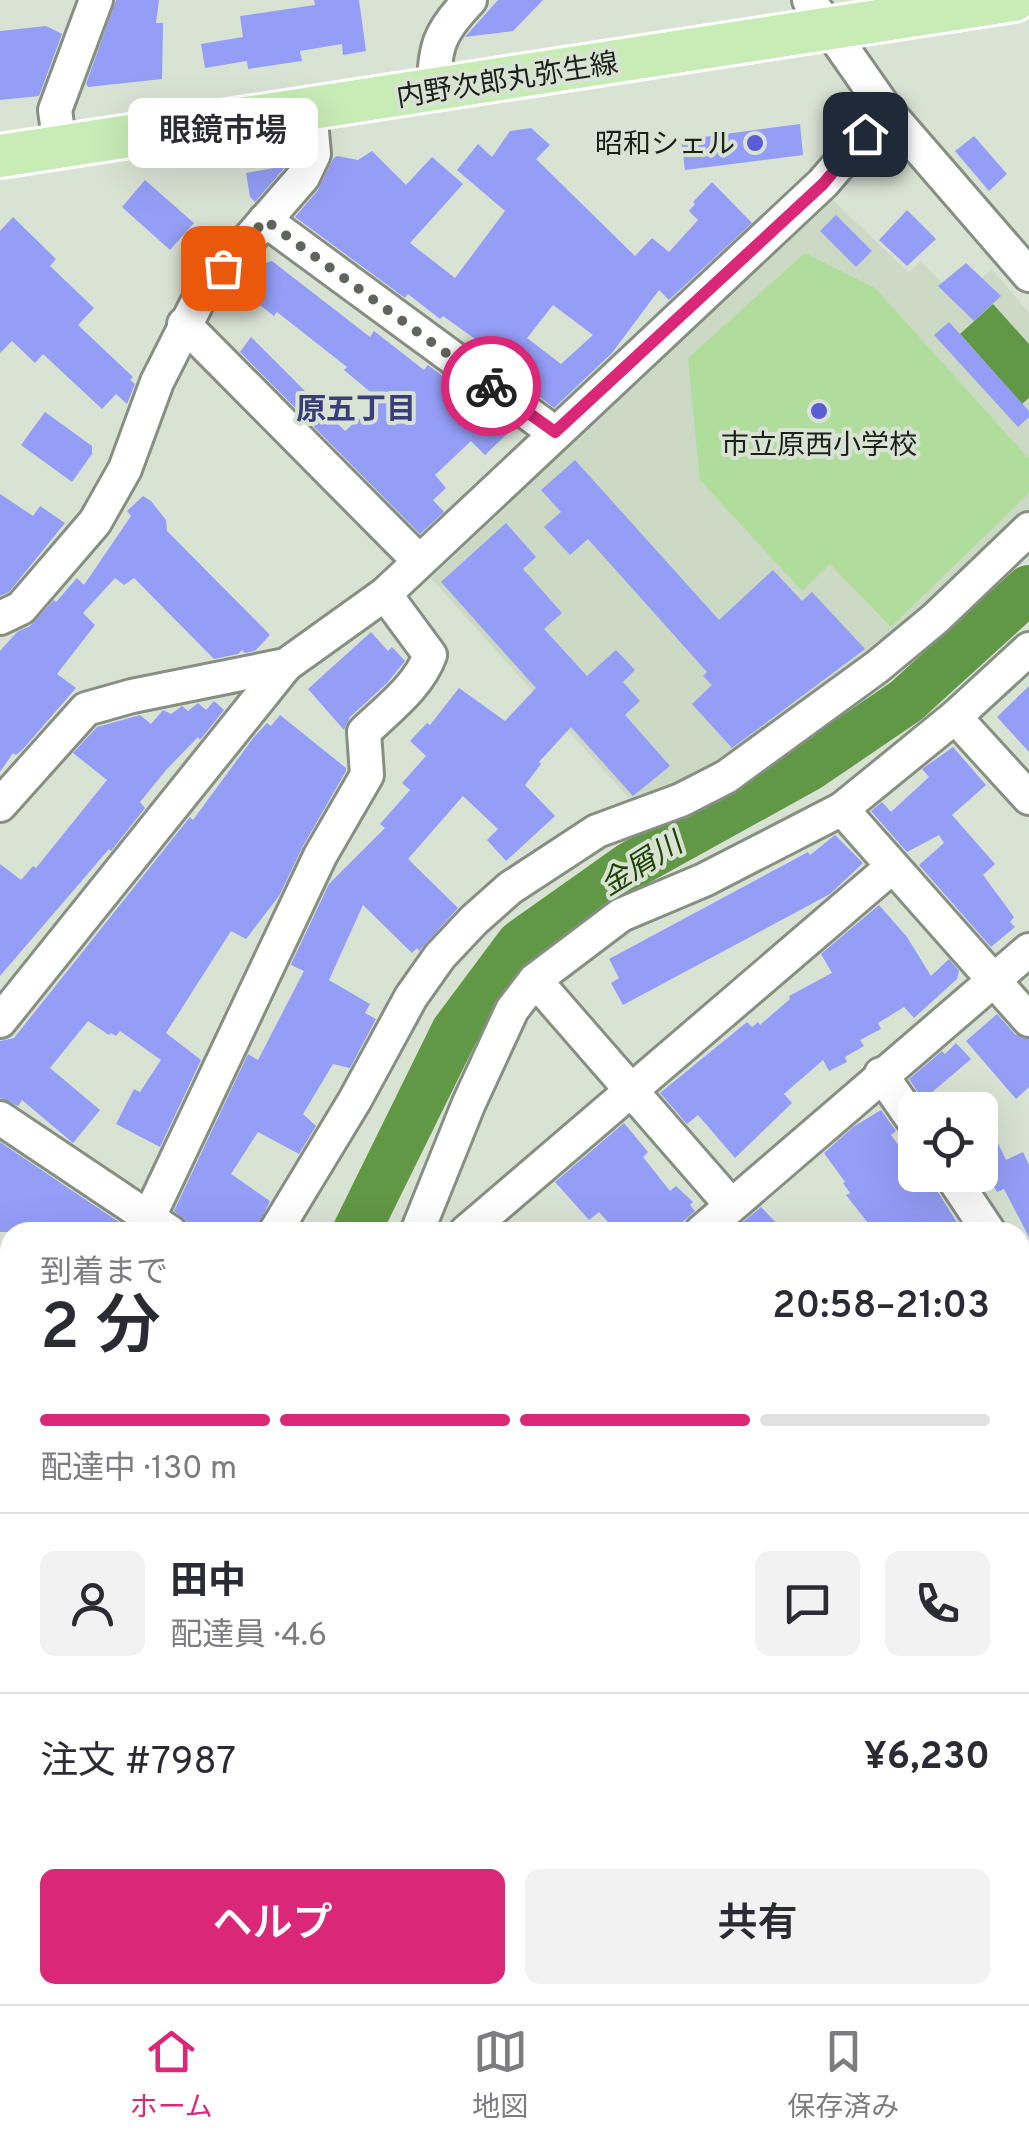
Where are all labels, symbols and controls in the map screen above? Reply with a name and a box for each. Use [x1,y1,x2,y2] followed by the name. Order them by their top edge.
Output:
[394,47,621,117] street label: 内野次郎丸弥生線
[823,92,908,177] pin
[128,98,318,168] callout: 眼鏡市場
[838,107,893,162] icon: home
[159,113,287,153] text: 眼鏡市場
[595,128,735,164] place label: 昭和シェル
[744,132,766,154] marker: 昭和シェル
[181,226,266,311] pin
[196,241,251,296] icon: bag
[441,336,541,436] courier
[464,359,519,414] icon: bike
[296,393,416,430] district label: 原五丁目
[808,400,830,422] marker: 市立原西小学校
[721,429,917,465] place label: 市立原西小学校
[594,825,693,906] water label: 金屑川
[898,1092,998,1192] map controls
[898,1092,998,1192] button: locate
[40,1254,168,1294] text: 到着まで
[772,1283,990,1332] text: 20:58–21:03
[40,1290,161,1372] text: 2 分
[40,1450,237,1490] text: 配達中 · 130 m
[40,1551,145,1656] button: person
[755,1551,860,1656] button: chat
[885,1551,990,1656] button: phone
[170,1559,246,1608] text: 田中
[170,1617,327,1657] text: 配達員 · 4.6
[864,1734,990,1783] text: ¥6,230
[40,1739,236,1788] text: 注文 #7987
[40,1869,505,1984] button: ヘルプ
[525,1869,990,1984] button: 共有
[130,2024,213,2127] tab: ホーム
[472,2024,528,2127] tab: 地図
[787,2024,899,2127] tab: 保存済み

